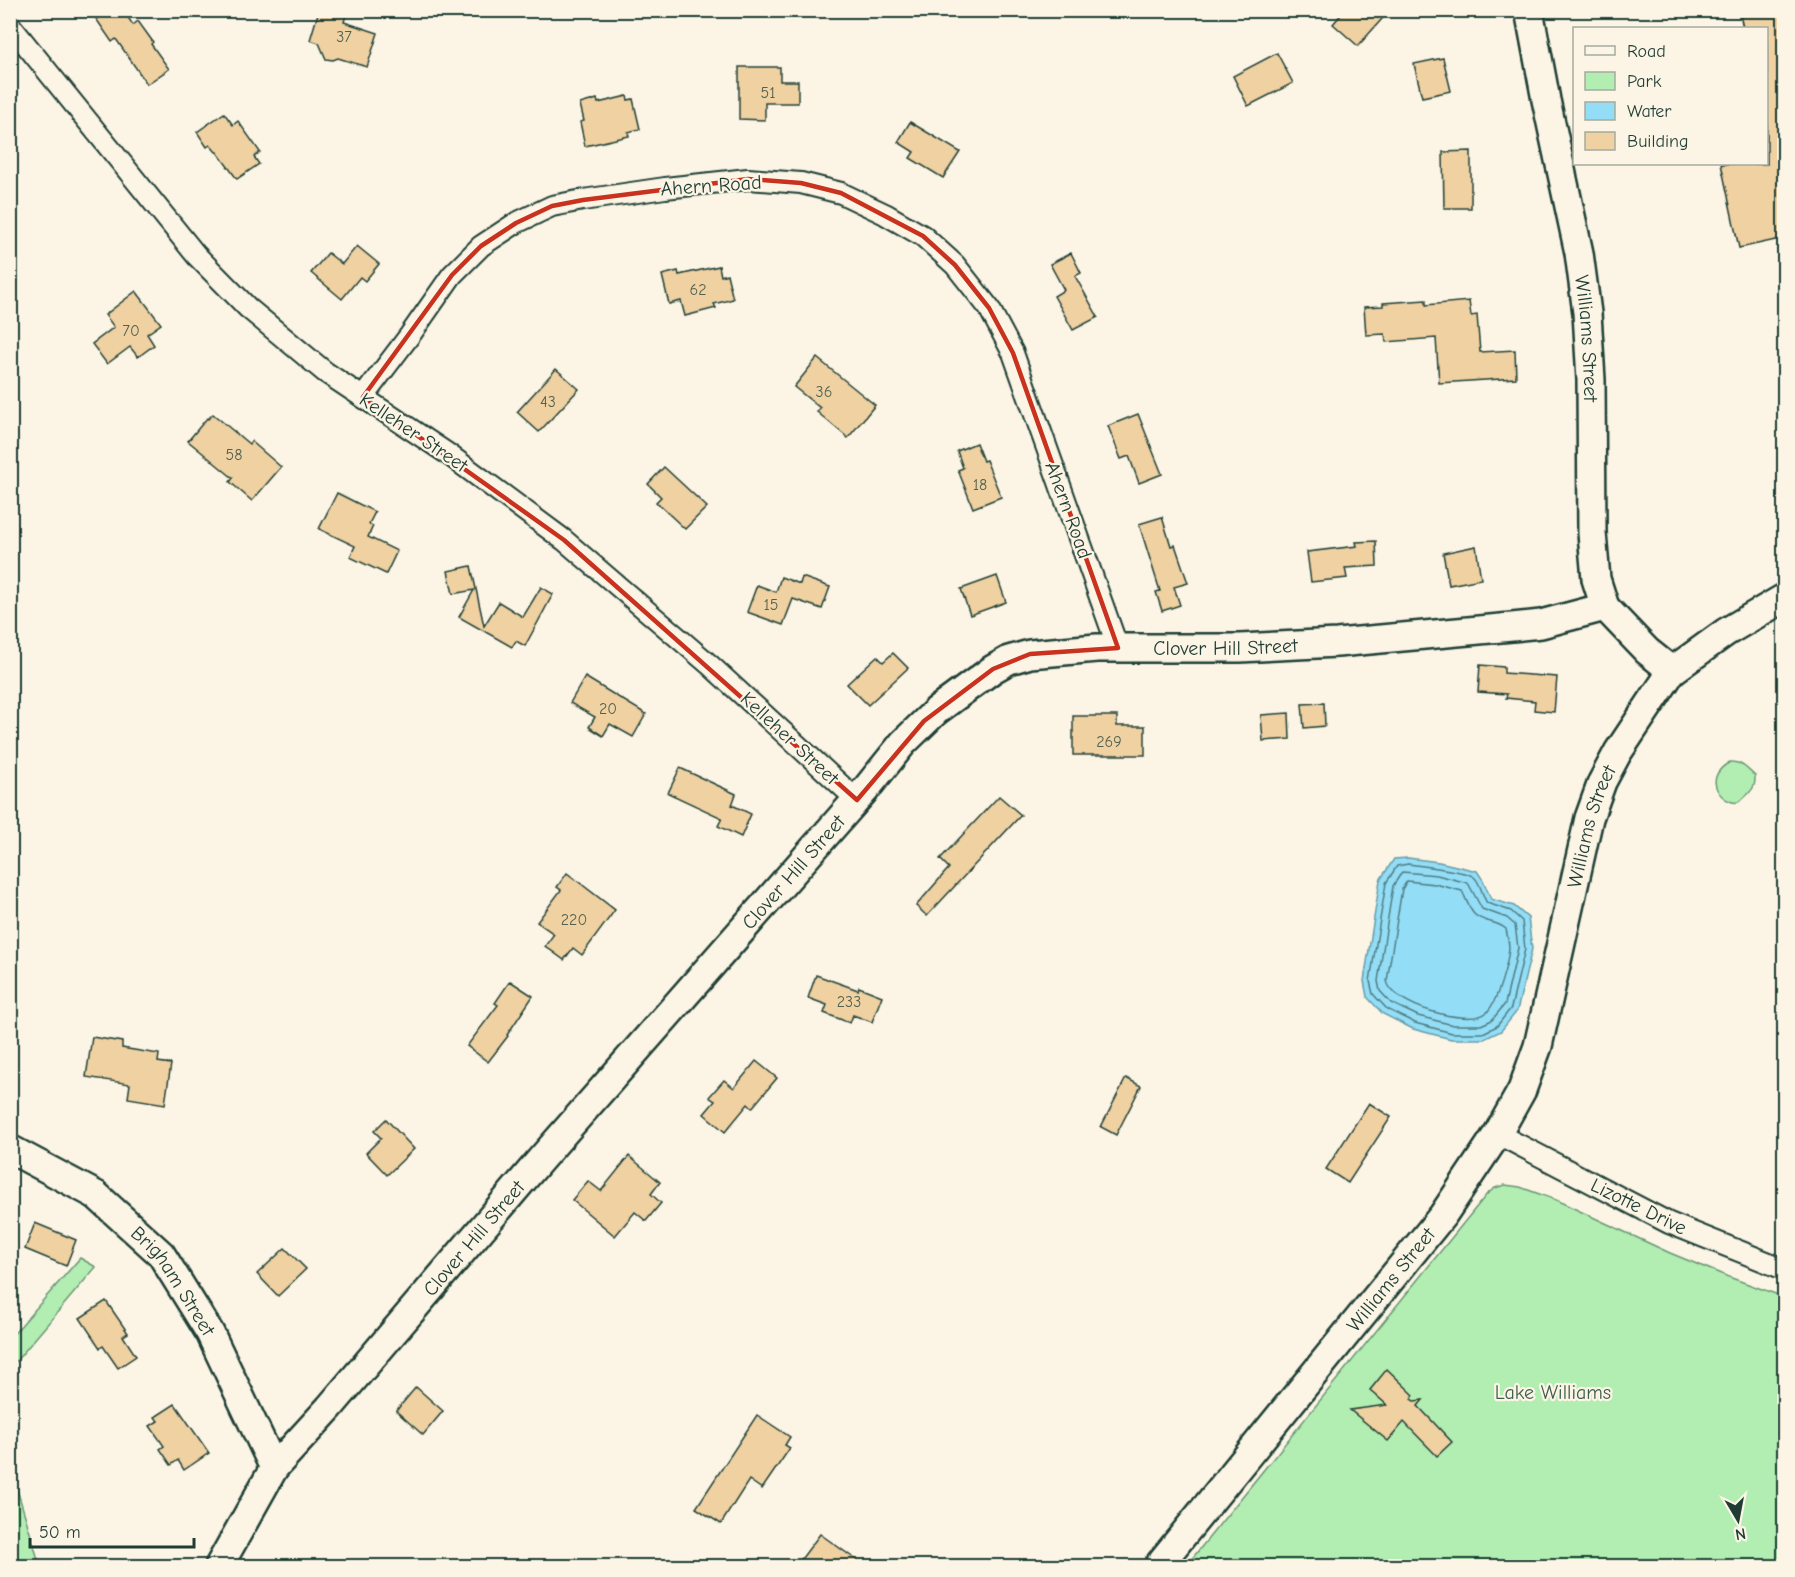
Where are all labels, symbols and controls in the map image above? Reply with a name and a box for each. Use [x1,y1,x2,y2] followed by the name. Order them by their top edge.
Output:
[1573,27,1768,165] legend
[336,28,352,46] house number: 37
[1627,41,1666,62] text: Road
[1627,71,1662,92] text: Park
[760,84,776,102] house number: 51
[1627,101,1672,122] text: Water
[1627,131,1689,152] text: Building
[660,170,762,201] street label: Ahern Road
[1570,274,1602,403] street label: Williams Street
[689,281,707,299] house number: 62
[122,322,140,340] house number: 70
[816,383,832,401] house number: 36
[355,388,473,478] street label: Kelleher Street
[540,393,556,411] house number: 43
[226,446,242,464] house number: 58
[1040,459,1097,562] street label: Ahern Road
[973,476,987,494] house number: 18
[763,596,779,614] house number: 15
[1153,634,1299,660] street label: Clover Hill Street
[736,687,844,790] street label: Kelleher Street
[599,700,617,718] house number: 20
[1096,733,1122,751] house number: 269
[1563,760,1622,890] street label: Williams Street
[737,809,851,934] street label: Clover Hill Street
[561,911,587,929] house number: 220
[837,993,861,1011] house number: 233
[1587,1173,1690,1240] street label: Lizotte Drive
[419,1175,530,1301] street label: Clover Hill Street
[126,1221,220,1341] street label: Brigham Street
[1342,1222,1441,1336] street label: Williams Street
[1495,1381,1611,1404] park label: Lake Williams
[1708,1490,1768,1550] north arrow
[30,1511,194,1549] scale bar
[39,1522,81,1543] text: 50 m
[1734,1524,1747,1544] text: N

